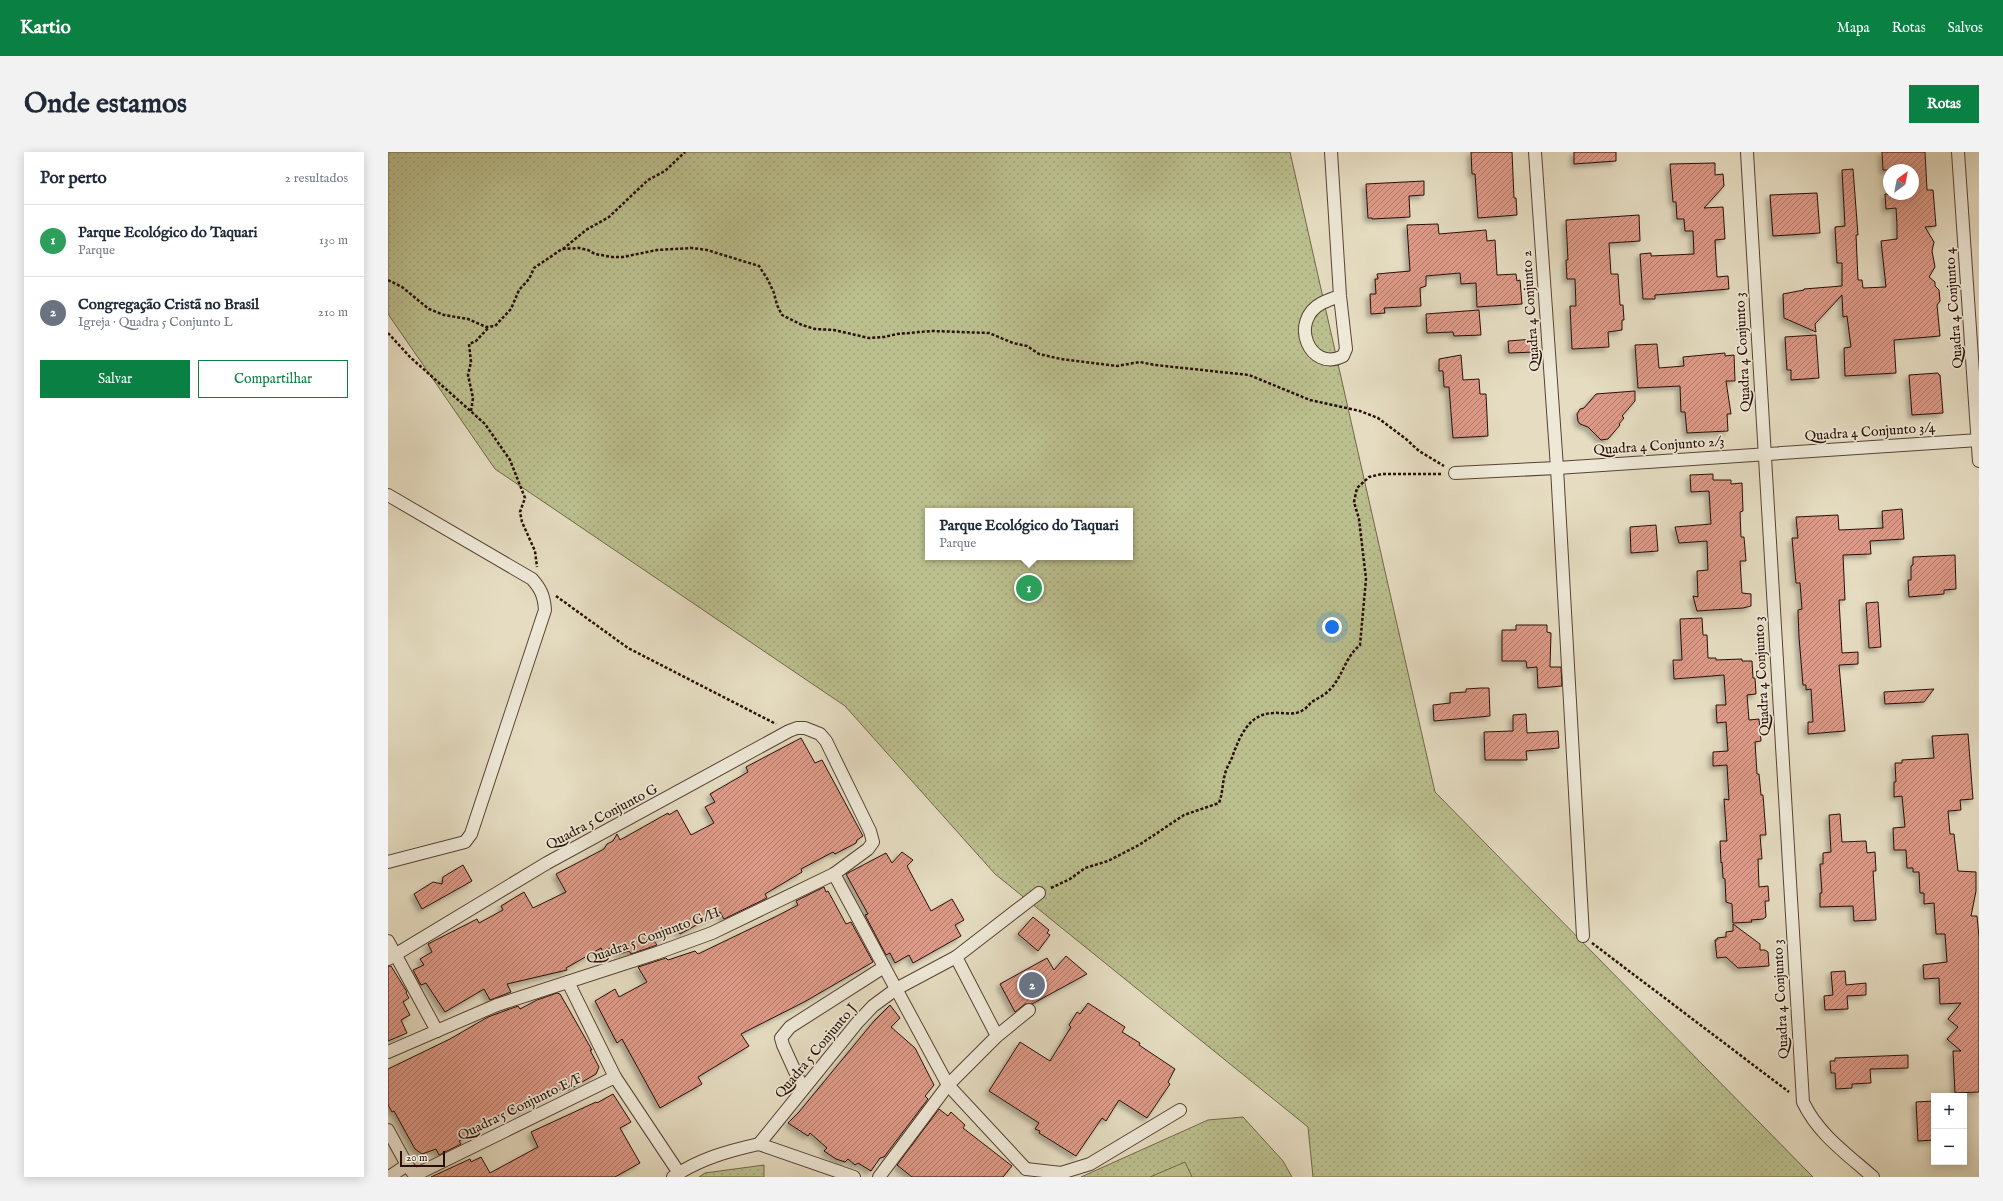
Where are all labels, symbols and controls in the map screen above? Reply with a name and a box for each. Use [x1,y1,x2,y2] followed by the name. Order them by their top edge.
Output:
[20,16,71,40] text: Kartio
[1837,19,1870,37] text: Mapa
[1892,19,1926,37] text: Rotas
[1948,19,1983,37] text: Salvos
[1909,85,1979,123] button: Rotas
[24,87,187,122] text: Onde estamos
[1883,164,1919,200] north arrow
[40,168,107,189] text: Por perto
[285,170,348,187] text: 2 resultados
[78,223,258,242] text: Parque Ecológico do Taquari
[51,232,55,249] text: 1
[319,232,348,249] text: 130 m
[78,242,115,259] text: Parque
[1941,247,1967,369] street label: Quadra 4 Conjunto 4
[1518,249,1544,372] street label: Quadra 4 Conjunto 2
[1731,292,1755,412] street label: Quadra 4 Conjunto 3
[78,295,259,314] text: Congregação Cristã no Brasil
[50,304,56,321] text: 2
[318,304,348,321] text: 210 m
[78,314,233,331] text: Igreja · Quadra 5 Conjunto L
[40,360,190,398] button: Salvar
[198,360,348,398] button: Compartilhar
[1804,418,1936,446] street label: Quadra 4 Conjunto 3/4
[1593,432,1725,460] street label: Quadra 4 Conjunto 2/3
[925,508,1133,560] popup
[939,516,1119,535] text: Parque Ecológico do Taquari
[939,535,976,552] text: Parque
[1016,573,1042,603] pin: 1
[1750,616,1774,736] street label: Quadra 4 Conjunto 3
[1322,617,1342,637] your location
[543,780,662,854] street label: Quadra 5 Conjunto G
[584,903,722,969] street label: Quadra 5 Conjunto G/H
[1769,939,1793,1059] street label: Quadra 4 Conjunto 3
[1019,970,1045,1000] pin: 2
[771,1000,861,1102] street label: Quadra 5 Conjunto J
[455,1069,585,1145] street label: Quadra 5 Conjunto E/F
[1931,1093,1967,1165] map controls
[1931,1093,1967,1129] button: +
[1931,1129,1967,1165] button: −
[400,1149,445,1168] scale bar
[406,1151,427,1165] text: 20 m

